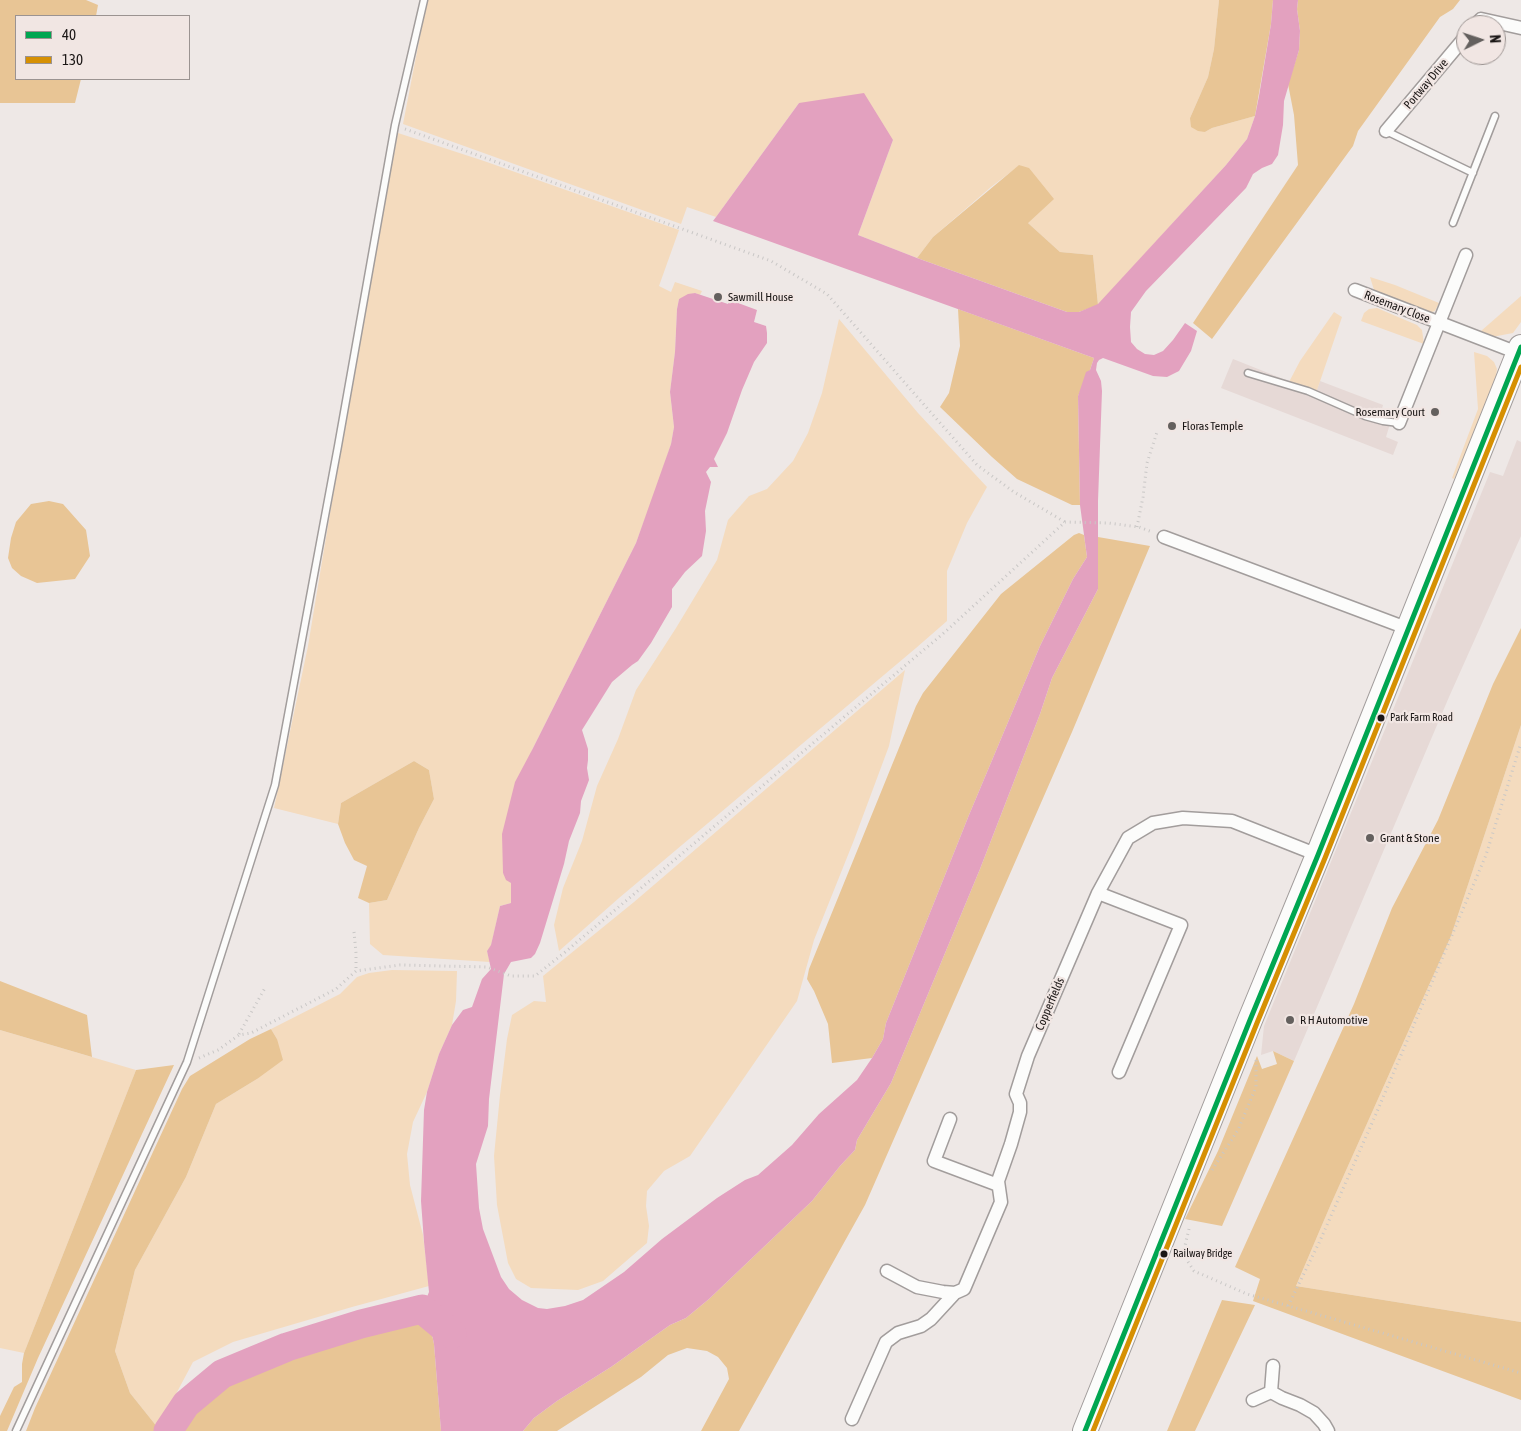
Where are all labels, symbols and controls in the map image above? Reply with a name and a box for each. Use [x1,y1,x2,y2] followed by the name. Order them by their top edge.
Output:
[15,15,190,80] legend
[1456,15,1506,65] north arrow
[62,26,76,43] text: 40
[1487,34,1503,44] text: N
[62,51,83,68] text: 130
[1401,56,1451,112] street label: Portway Drive
[1362,288,1432,326] street label: Rosemary Close
[728,290,793,304] place label: Sawmill House
[712,291,724,303] marker: Sawmill House
[1356,405,1425,419] place label: Rosemary Court
[1429,406,1441,418] marker: Rosemary Court
[1182,419,1243,433] place label: Floras Temple
[1166,420,1178,432] marker: Floras Temple
[1390,711,1453,725] place label: Park Farm Road
[1376,713,1386,723] marker: Park Farm Road
[1380,831,1439,845] place label: Grant & Stone
[1364,832,1376,844] marker: Grant & Stone
[1032,976,1068,1032] street label: Copperfields
[1300,1013,1368,1027] place label: R H Automotive
[1284,1014,1296,1026] marker: R H Automotive
[1173,1247,1232,1261] place label: Railway Bridge
[1159,1249,1169,1259] marker: Railway Bridge

